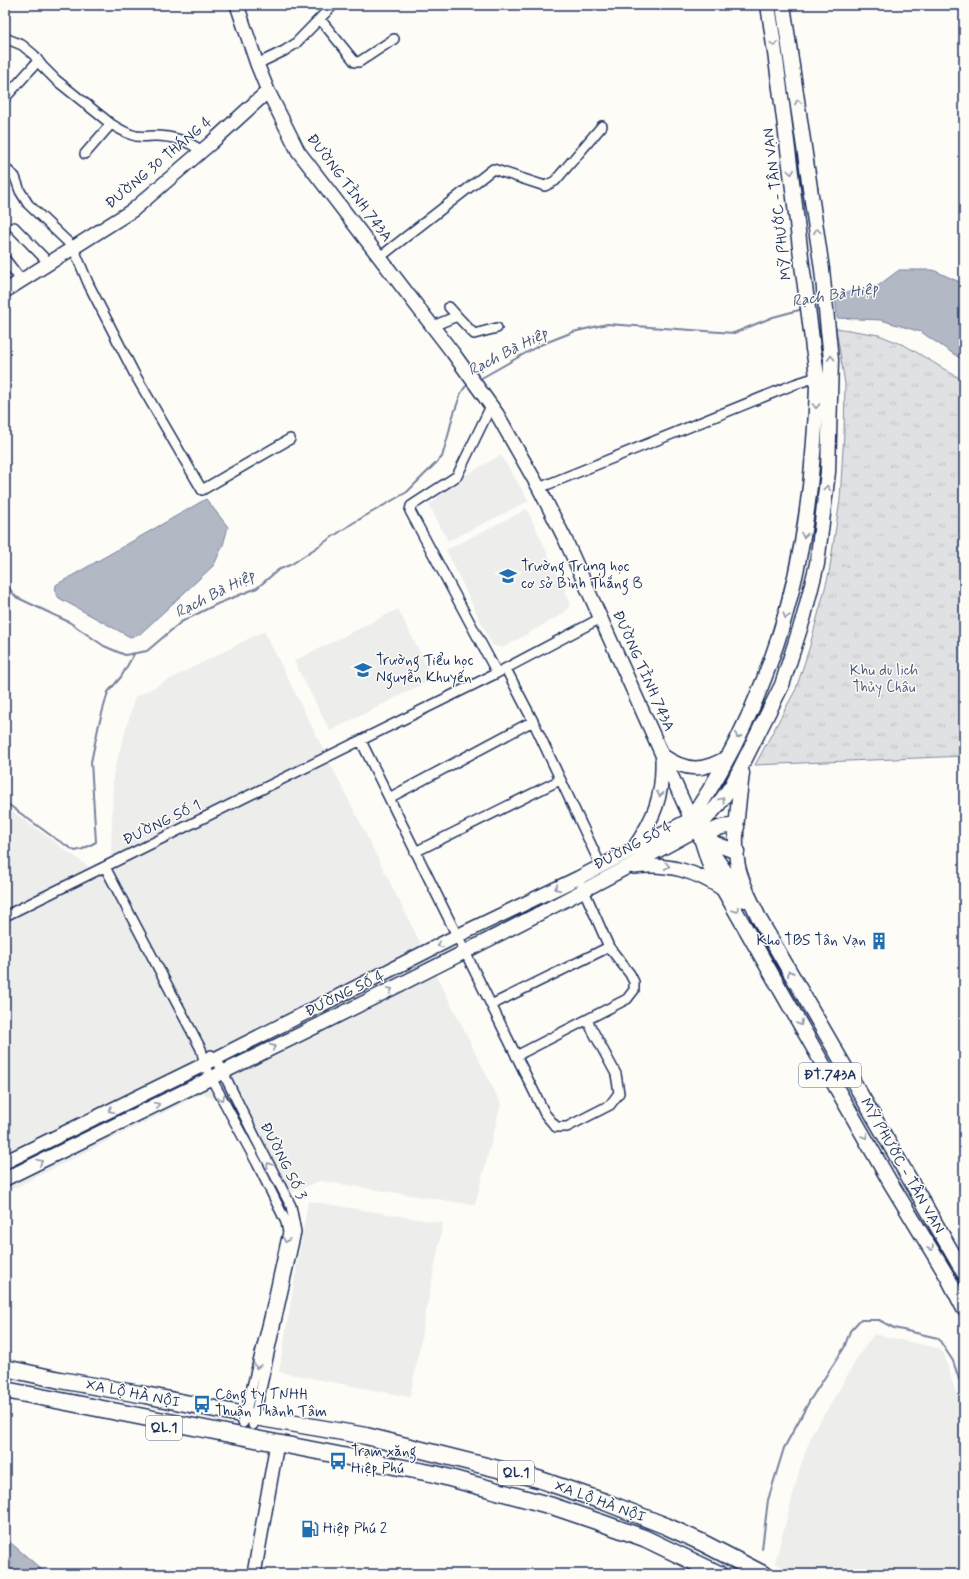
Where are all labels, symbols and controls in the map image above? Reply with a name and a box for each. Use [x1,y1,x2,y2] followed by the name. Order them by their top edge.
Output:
[769,41,778,47] one-way arrow
[794,99,803,105] one-way arrow
[101,111,217,214] street label: ĐƯỜNG 30 THÁNG 4
[759,127,797,281] street label: MỸ PHƯỚC - TÂN VẠN
[302,129,397,246] street label: ĐƯỜNG TỈNH 743A
[786,169,795,175] one-way arrow
[813,228,822,234] one-way arrow
[790,278,880,312] water label: Rạch Bà Hiệp
[465,323,552,381] water label: Rạch Bà Hiệp
[827,355,835,361] one-way arrow
[812,403,820,409] one-way arrow
[822,485,831,491] one-way arrow
[800,532,809,538] one-way arrow
[521,557,643,595] place label: Trường Trung học cơ sở Bình Thắng B
[172,565,259,623] water label: Rạch Bà Hiệp
[498,566,518,586] school or university icon: Trường Trung học cơ sở Bình Thắng B
[607,607,680,735] street label: ĐƯỜNG TỈNH 743A
[782,612,791,619] one-way arrow
[376,651,474,689] place label: Trường Tiểu học Nguyễn Khuyến
[353,660,373,680] school or university icon: Trường Tiểu học Nguyễn Khuyến
[850,661,918,698] park label: Khu du lịch Thủy Châu
[736,732,743,740] one-way arrow
[656,791,665,797] one-way arrow
[120,796,204,850] street label: ĐƯỜNG SỐ 1
[717,798,724,805] one-way arrow
[590,817,676,875] street label: ĐƯỜNG SỐ 4
[664,861,670,870] one-way arrow
[554,883,561,891] one-way arrow
[732,906,739,913] one-way arrow
[756,931,866,951] place label: Kho TBS Tân Vạn
[869,931,889,951] building icon: Kho TBS Tân Vạn
[437,940,444,948] one-way arrow
[302,966,388,1022] street label: ĐƯỜNG SỐ 4
[788,970,795,977] one-way arrow
[386,987,393,994] one-way arrow
[796,1019,803,1027] one-way arrow
[269,1044,277,1052] one-way arrow
[799,1063,861,1087] road number: ĐT.743A
[217,1094,225,1101] one-way arrow
[855,1095,949,1237] street label: MỸ PHƯỚC - TÂN VẠN
[152,1102,160,1110] one-way arrow
[108,1105,116,1113] one-way arrow
[255,1119,311,1203] street label: ĐƯỜNG SỐ 3
[860,1132,867,1140] one-way arrow
[36,1159,43,1167] one-way arrow
[267,1161,274,1169] one-way arrow
[283,1237,291,1243] one-way arrow
[926,1244,933,1251] one-way arrow
[253,1363,262,1370] one-way arrow
[84,1375,182,1413] street label: XA LỘ HÀ NỘI
[215,1385,327,1422] place label: Công ty TNHH Thuận Thành Tâm
[192,1394,212,1414] bus stop icon: Công ty TNHH Thuận Thành Tâm
[146,1416,182,1440] road number: QL.1
[351,1442,417,1479] place label: Trạm xăng Hiệp Phú
[328,1451,348,1471] bus stop icon: Trạm xăng Hiệp Phú
[498,1461,534,1485] road number: QL.1
[552,1476,648,1528] street label: XA LỘ HÀ NỘI
[300,1519,320,1539] fuel station icon: Hiệp Phú 2
[323,1519,387,1539] place label: Hiệp Phú 2

